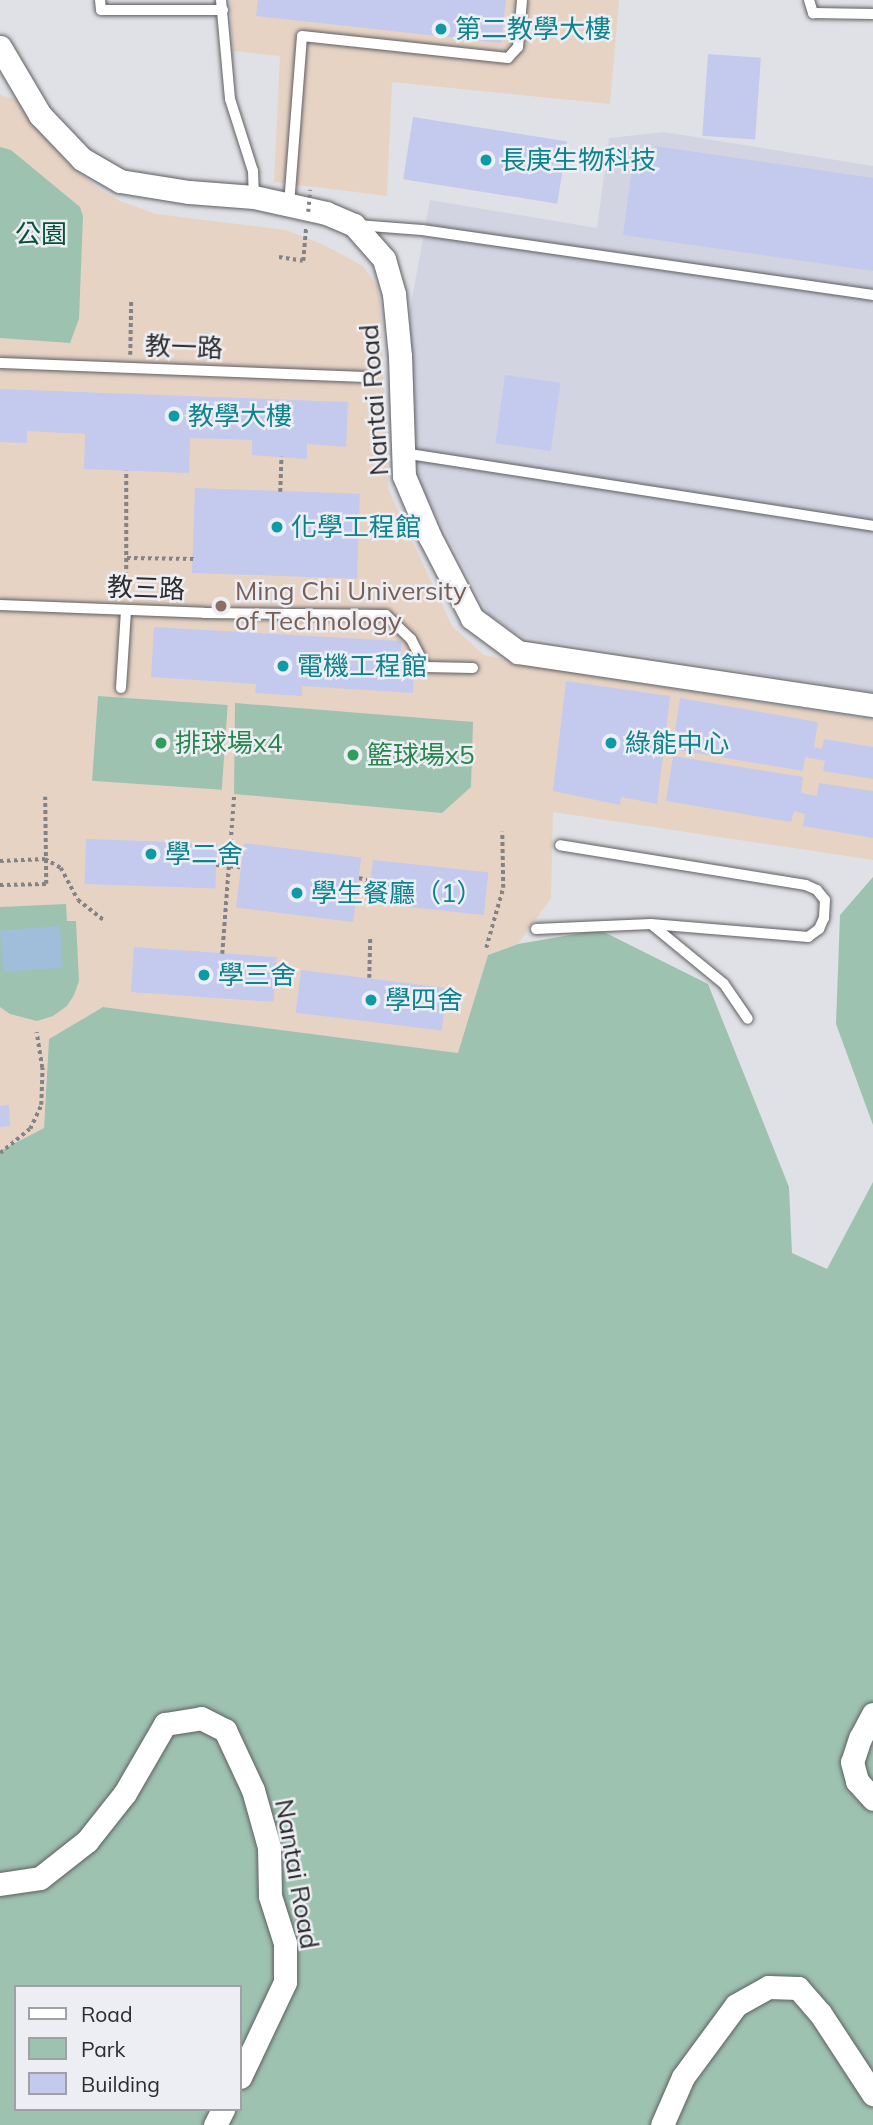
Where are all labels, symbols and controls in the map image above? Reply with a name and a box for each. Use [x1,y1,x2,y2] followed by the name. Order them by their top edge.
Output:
[455,13,611,45] place label: 第二教學大樓
[433,21,449,37] marker: 第二教學大樓
[500,144,656,176] place label: 長庚生物科技
[478,152,494,168] marker: 長庚生物科技
[15,218,67,250] park label: 公園
[353,323,395,477] street label: Nantai Road
[144,330,224,364] street label: 教一路
[188,400,292,432] place label: 教學大樓
[166,408,182,424] marker: 教學大樓
[291,511,421,543] place label: 化學工程館
[269,519,285,535] marker: 化學工程館
[106,571,186,605] street label: 教三路
[235,575,467,636] place label: Ming Chi University of Technology
[213,598,229,614] marker: Ming Chi University of Technology
[297,650,427,682] place label: 電機工程館
[275,658,291,674] marker: 電機工程館
[175,727,283,759] place label: 排球場x4
[625,727,729,759] place label: 綠能中心
[153,735,169,751] marker: 排球場x4
[603,735,619,751] marker: 綠能中心
[367,739,475,771] place label: 籃球場x5
[345,747,361,763] marker: 籃球場x5
[165,838,243,870] place label: 學二舍
[143,846,159,862] marker: 學二舍
[311,877,483,909] place label: 學生餐廳（1）
[289,885,305,901] marker: 學生餐廳（1）
[218,959,296,991] place label: 學三舍
[196,967,212,983] marker: 學三舍
[385,984,463,1016] place label: 學四舍
[363,992,379,1008] marker: 學四舍
[268,1797,326,1951] street label: Nantai Road
[14,1985,242,2111] legend
[81,2001,132,2027] text: Road
[81,2036,125,2062] text: Park
[81,2071,160,2097] text: Building

